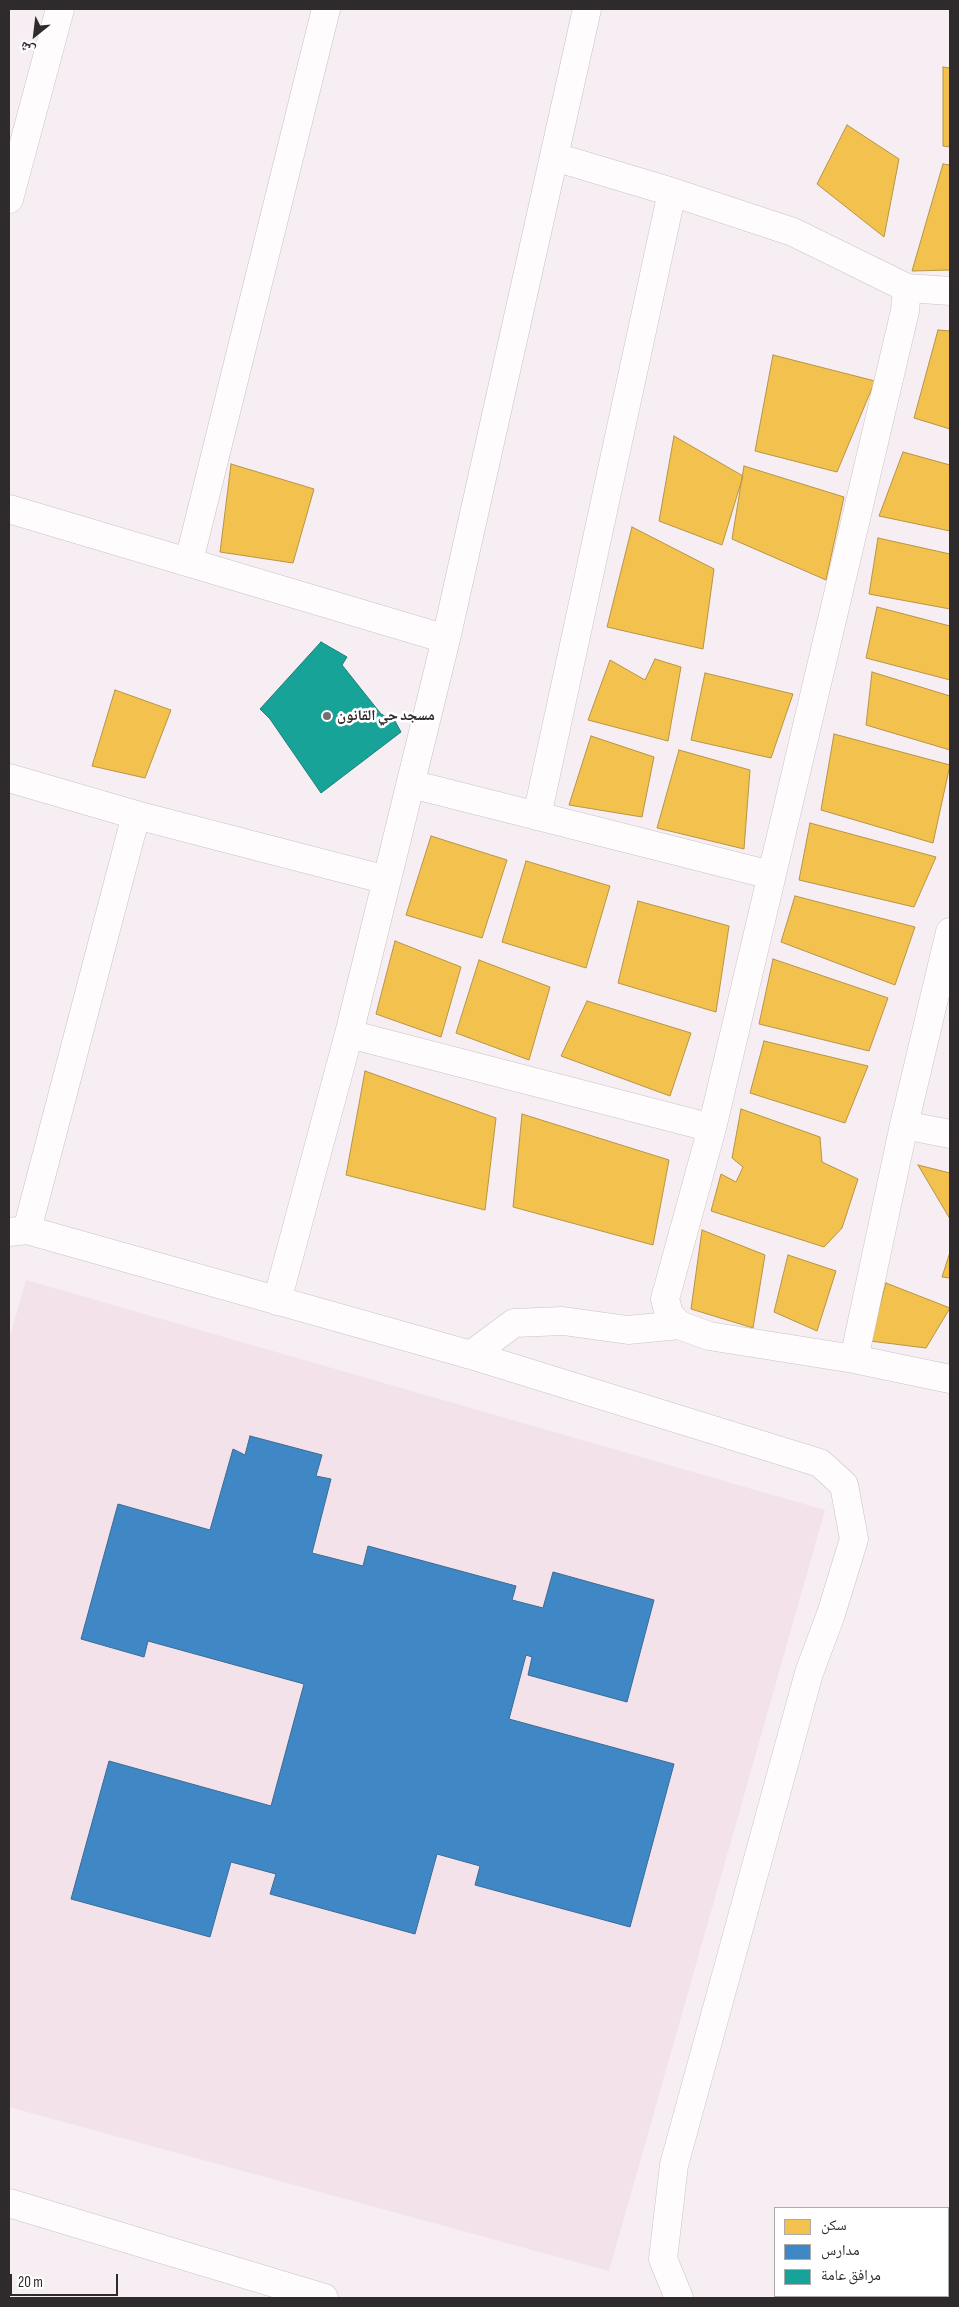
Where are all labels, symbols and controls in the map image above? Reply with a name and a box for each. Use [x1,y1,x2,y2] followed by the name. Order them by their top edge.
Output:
[10,10,60,60] north arrow
[17,38,38,60] text: ش
[337,707,435,725] place label: مسجد حي القانون
[321,710,333,722] marker: مسجد حي القانون
[774,2207,949,2297] legend
[821,2216,847,2235] text: سكن
[821,2241,860,2260] text: مدارس
[12,2264,120,2296] scale bar
[821,2266,881,2285] text: مرافق عامة
[18,2273,43,2292] text: 20 m

